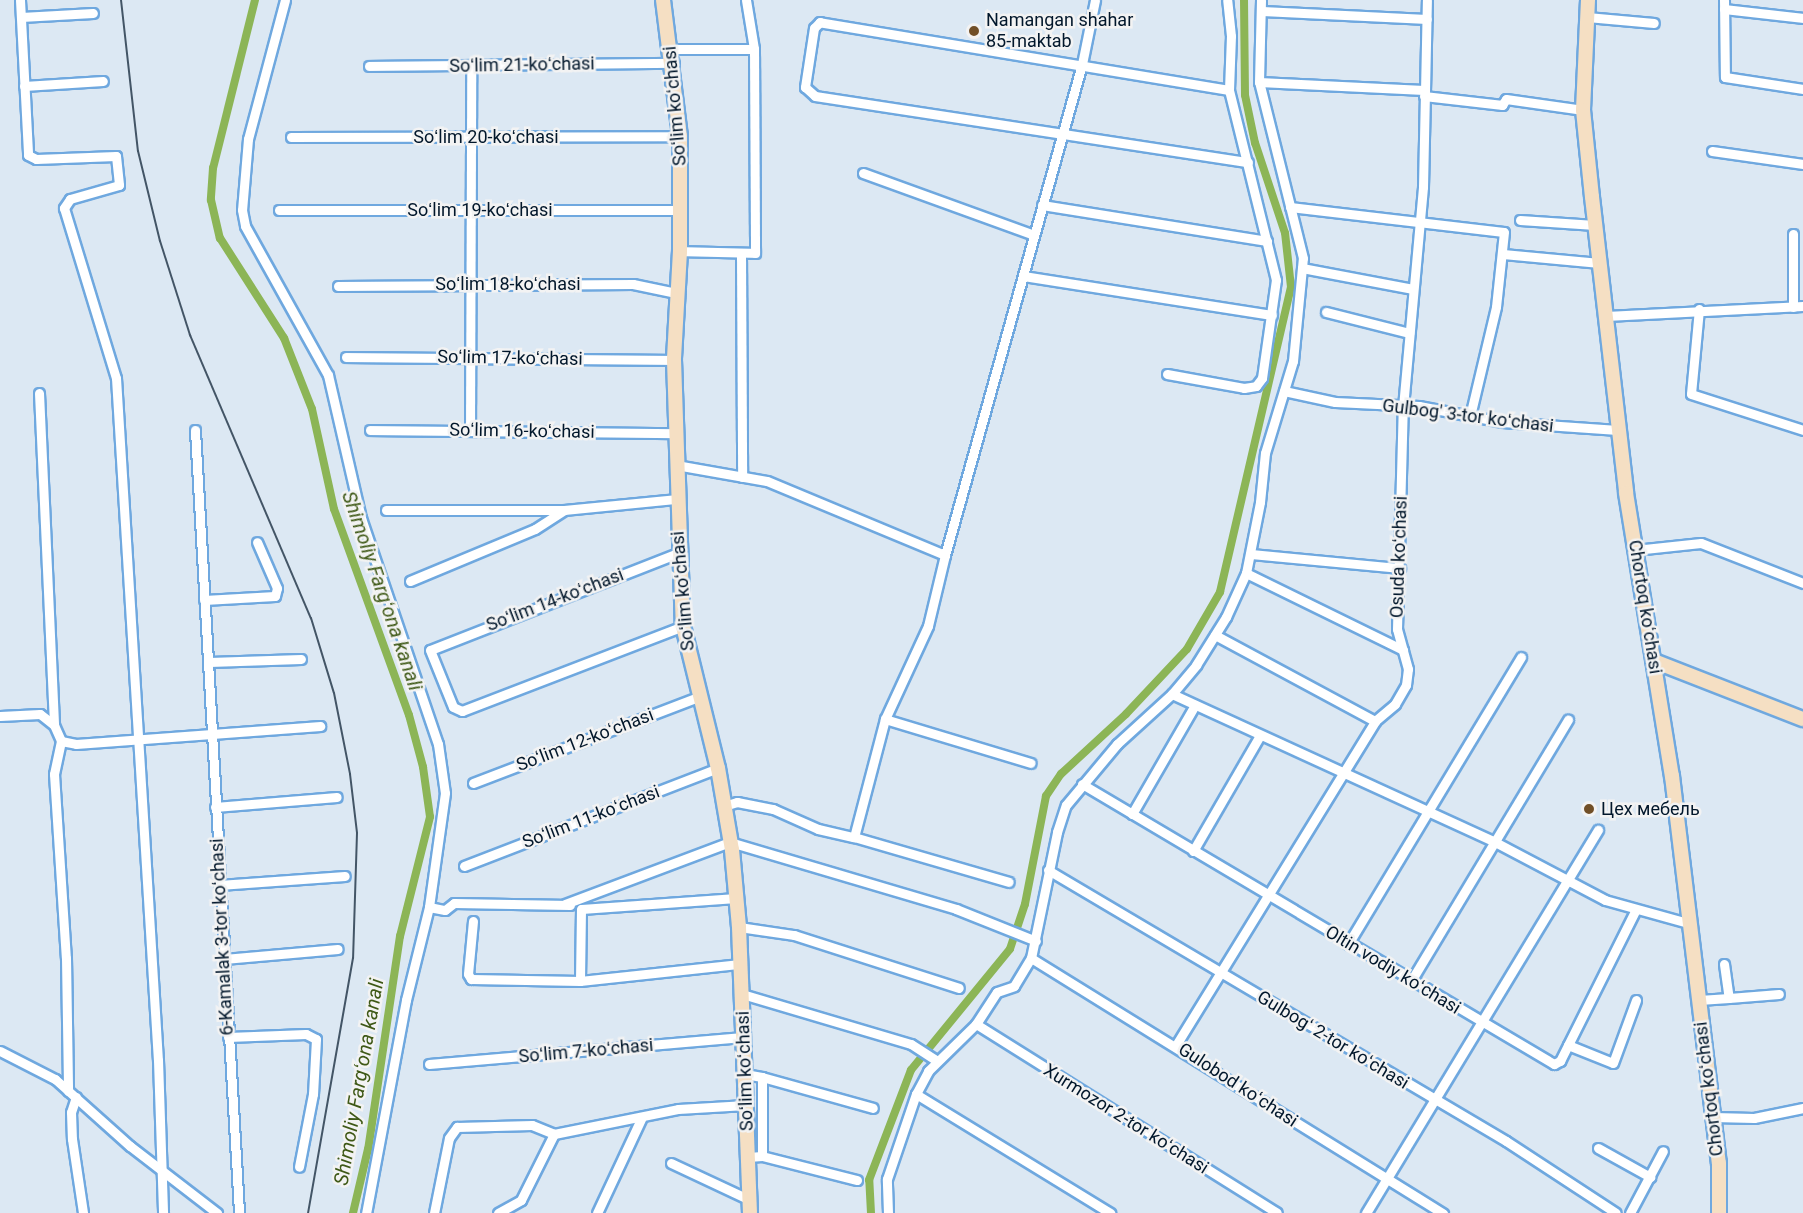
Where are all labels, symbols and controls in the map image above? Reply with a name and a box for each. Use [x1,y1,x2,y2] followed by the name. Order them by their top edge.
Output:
[986,10,1133,52] place label: Namangan shahar 85-maktab
[967,24,981,38] marker: Namangan shahar 85-maktab
[659,45,691,167] street label: Soʻlim koʻchasi
[449,53,595,77] street label: Soʻlim 21-koʻchasi
[413,126,559,148] street label: Soʻlim 20-koʻchasi
[407,199,553,221] street label: Soʻlim 19-koʻchasi
[435,273,581,295] street label: Soʻlim 18-koʻchasi
[437,346,583,370] street label: Soʻlim 17-koʻchasi
[1381,395,1555,437] street label: Gulbog' 3-tor koʻchasi
[449,419,595,443] street label: Soʻlim 16-koʻchasi
[337,488,427,694] water label: Shimoliy Fargʻona kanali
[1386,496,1412,618] street label: Osuda koʻchasi
[667,530,699,652] street label: Soʻlim koʻchasi
[1624,538,1666,676] street label: Chortoq koʻchasi
[483,564,627,636] street label: Soʻlim 14-koʻchasi
[513,704,657,776] street label: Soʻlim 12-koʻchasi
[519,781,663,853] street label: Soʻlim 11-koʻchasi
[1601,798,1700,820] place label: Цех мебель
[1582,802,1596,816] marker: Цех мебель
[206,838,238,1036] street label: 6-Kamalak 3-tor koʻchasi
[1321,921,1465,1019] street label: Oltin vodiy koʻchasi
[329,977,389,1187] water label: Shimoliy Fargʻona kanali
[1253,986,1413,1094] street label: Gulbogʻ 2-tor koʻchasi
[732,1011,758,1131] street label: Soʻlim koʻchasi
[1690,1021,1728,1157] street label: Chortoq koʻchasi
[518,1034,654,1068] street label: Soʻlim 7-koʻchasi
[1174,1038,1302,1132] street label: Gulobod koʻchasi
[1040,1059,1212,1179] street label: Xurmozor 2-tor koʻchasi

